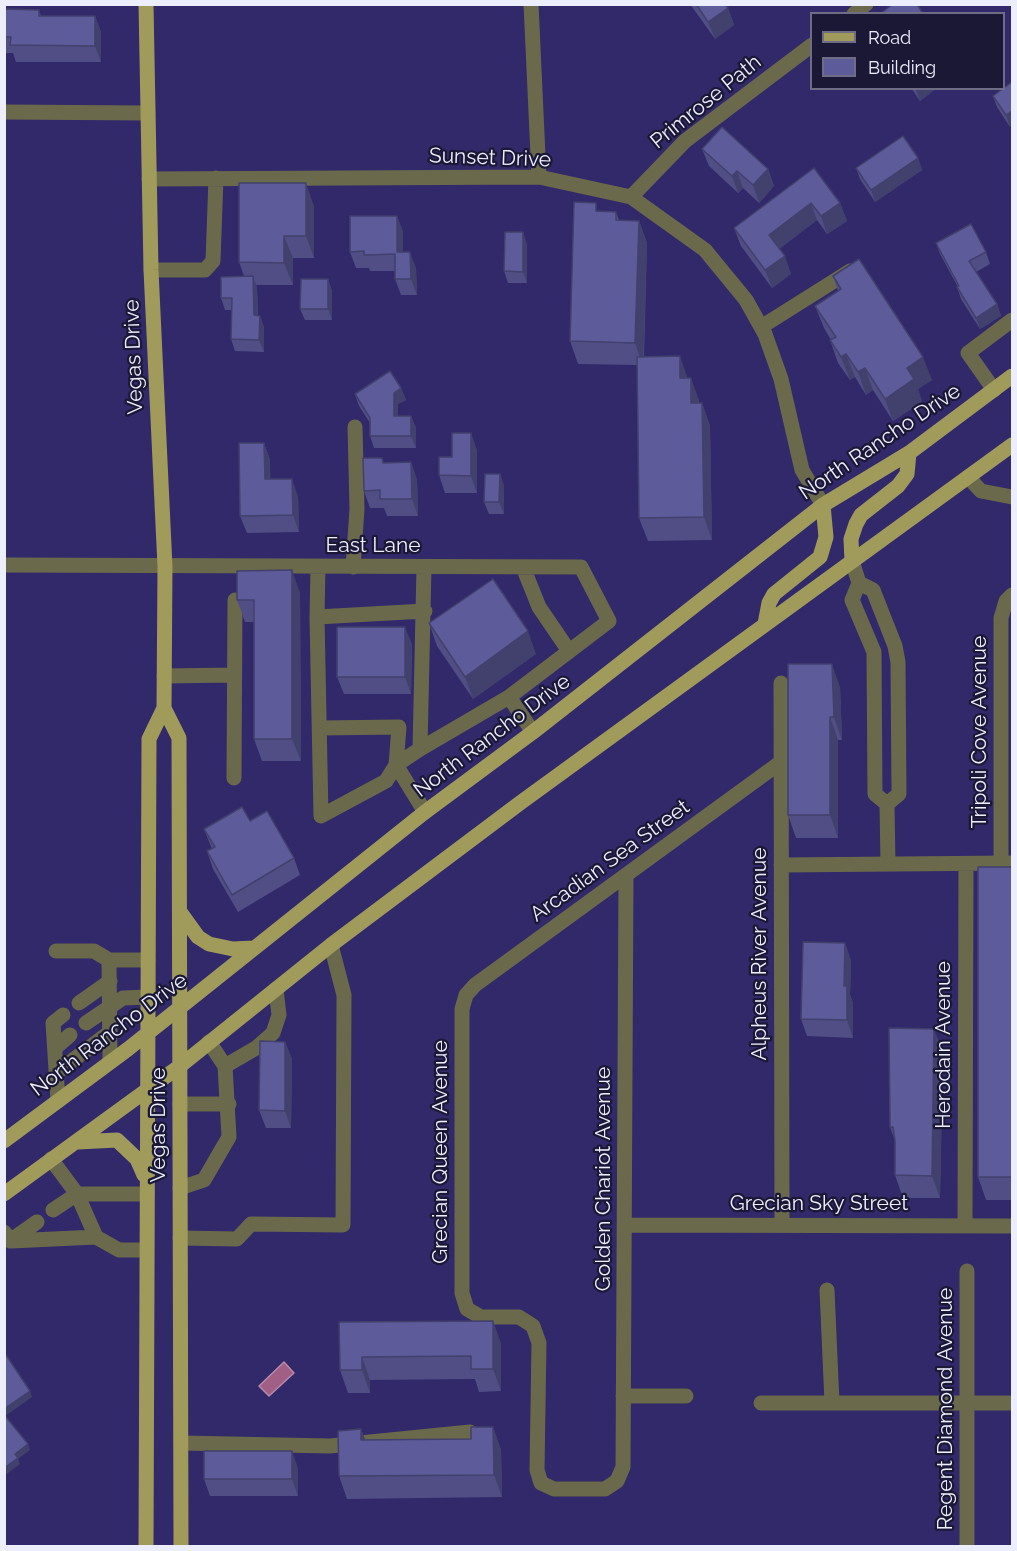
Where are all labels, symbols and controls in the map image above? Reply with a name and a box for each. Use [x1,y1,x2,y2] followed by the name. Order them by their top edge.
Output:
[810,12,1005,90] legend
[868,27,911,48] text: Road
[646,50,766,154] street label: Primrose Path
[868,57,936,78] text: Building
[428,143,552,173] street label: Sunset Drive
[119,299,149,415] street label: Vegas Drive
[794,379,966,505] street label: North Rancho Drive
[326,533,420,559] street label: East Lane
[967,636,993,828] street label: Tripoli Cove Avenue
[409,669,575,803] street label: North Rancho Drive
[525,795,695,927] street label: Arcadian Sea Street
[747,847,773,1061] street label: Alpheus River Avenue
[931,961,957,1129] street label: Herodain Avenue
[26,968,192,1102] street label: North Rancho Drive
[428,1040,454,1264] street label: Grecian Queen Avenue
[146,1067,172,1183] street label: Vegas Drive
[591,1067,617,1291] street label: Golden Chariot Avenue
[730,1191,908,1217] street label: Grecian Sky Street
[933,1288,959,1530] street label: Regent Diamond Avenue

